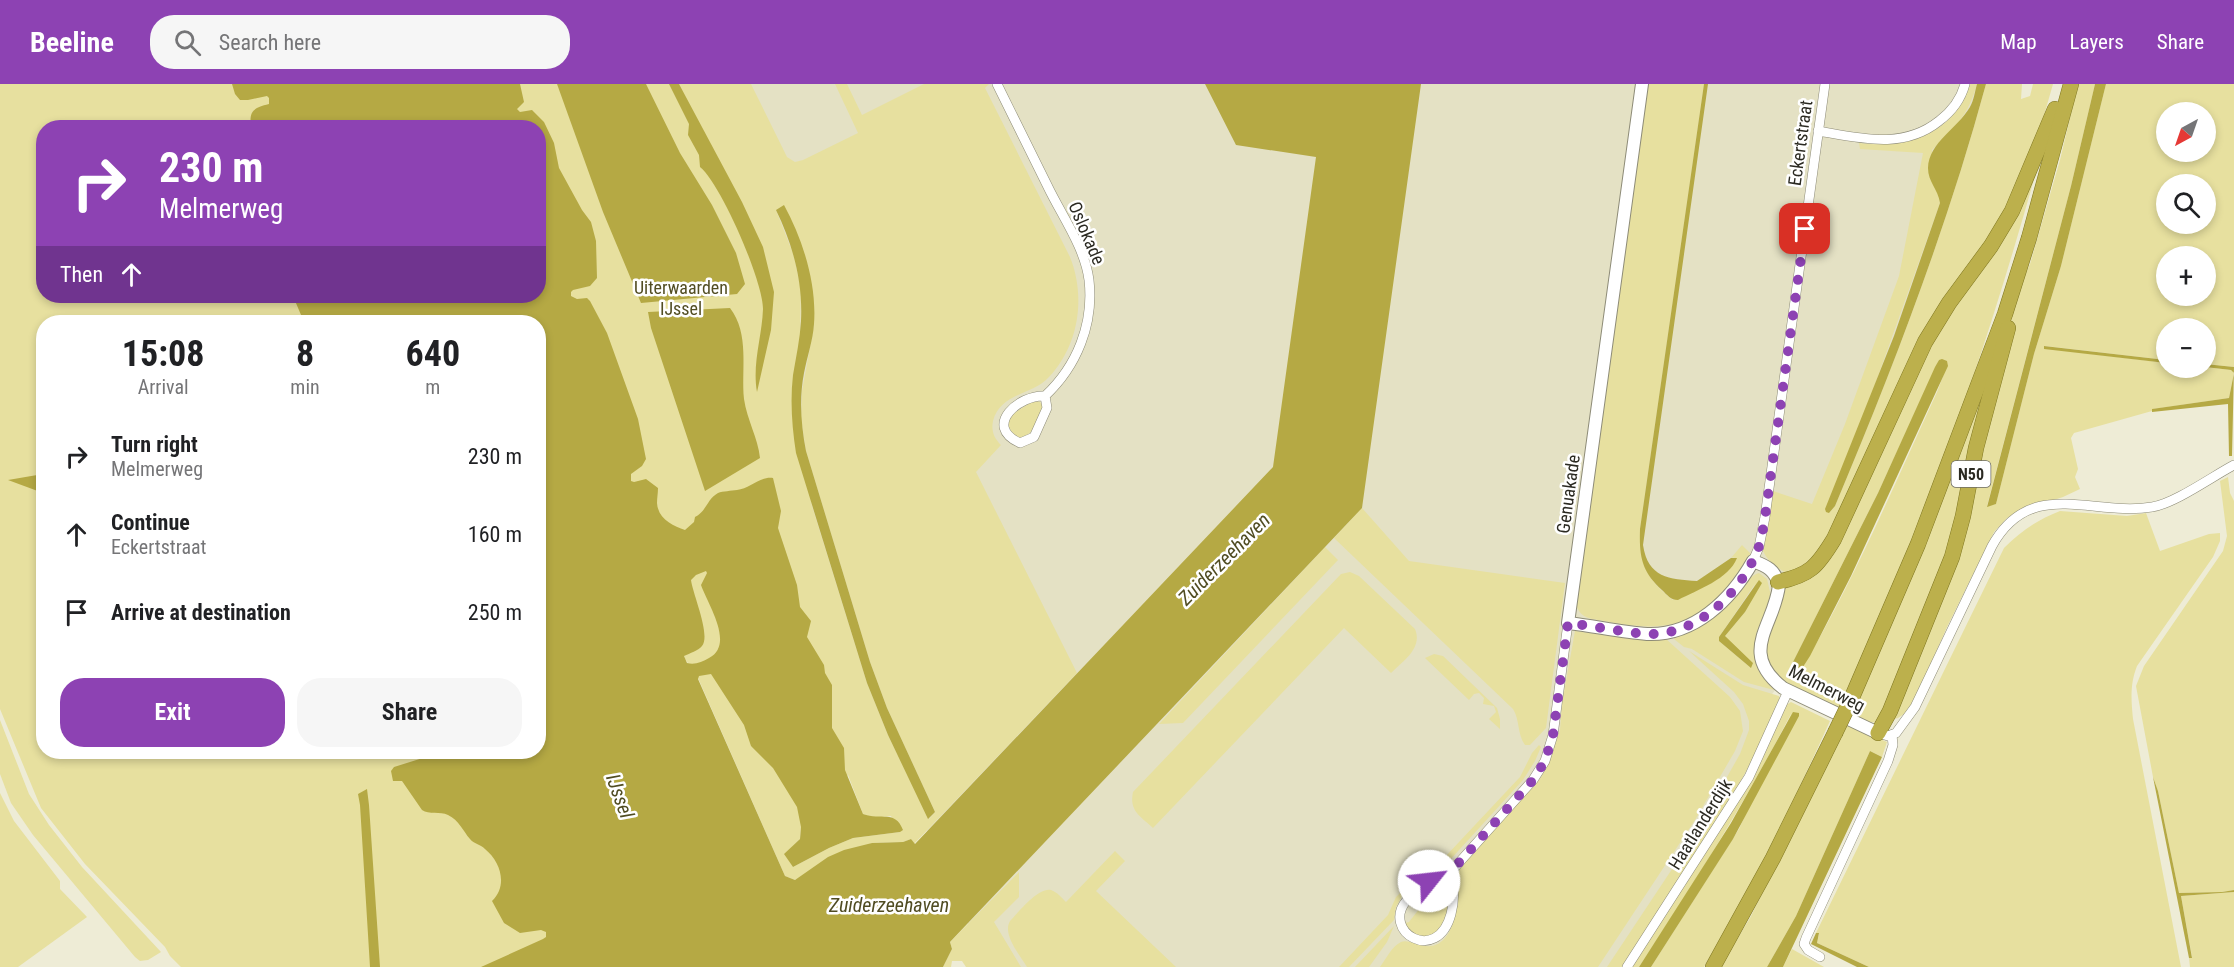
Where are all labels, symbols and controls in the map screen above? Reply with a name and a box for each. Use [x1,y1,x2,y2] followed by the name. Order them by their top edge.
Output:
[150,15,570,69] search box
[30,26,114,59] text: Beeline
[171,26,204,59] icon: search
[219,30,321,55] text: Search here
[2000,30,2037,54] text: Map
[2070,30,2124,54] text: Layers
[2157,30,2204,54] text: Share
[1784,99,1816,187] street label: Eckertstraat
[2156,102,2216,162] north arrow
[2156,102,2216,378] map controls
[159,143,264,192] text: 230 m
[60,144,138,222] icon: right
[2156,174,2216,234] button: search
[159,193,283,225] text: Melmerweg
[1064,198,1110,268] street label: Oslokade
[1779,203,1830,254] pin
[1788,212,1821,245] icon: arrive
[2156,246,2216,306] button: +
[115,258,148,291] icon: ahead
[60,262,103,287] text: Then
[634,277,728,319] park label: Uiterwaarden IJssel
[2156,318,2216,378] button: −
[122,333,204,375] text: 15:08
[296,333,314,375] text: 8
[406,333,460,375] text: 640
[138,375,189,399] text: Arrival
[290,375,320,399] text: min
[425,375,440,399] text: m
[111,432,198,457] text: Turn right
[60,440,93,473] icon: right
[468,444,522,469] text: 230 m
[1552,453,1584,535] street label: Genuakade
[111,457,203,481] text: Melmerweg
[1952,461,1990,487] road number: N50
[1172,508,1275,611] water label: Zuiderzeehaven
[111,510,190,535] text: Continue
[60,518,93,551] icon: ahead
[468,522,522,547] text: 160 m
[111,535,207,559] text: Eckertstraat
[60,596,93,629] icon: arrive
[111,600,291,625] text: Arrive at destination
[468,600,522,625] text: 250 m
[1785,660,1869,716] street label: Melmerweg
[60,678,285,747] button: Exit
[297,678,522,747] button: Share
[601,771,639,822] water label: IJssel
[1664,775,1736,873] street label: Haatlanderdijk
[1397,849,1461,913] position arrow
[828,893,949,917] water label: Zuiderzeehaven

